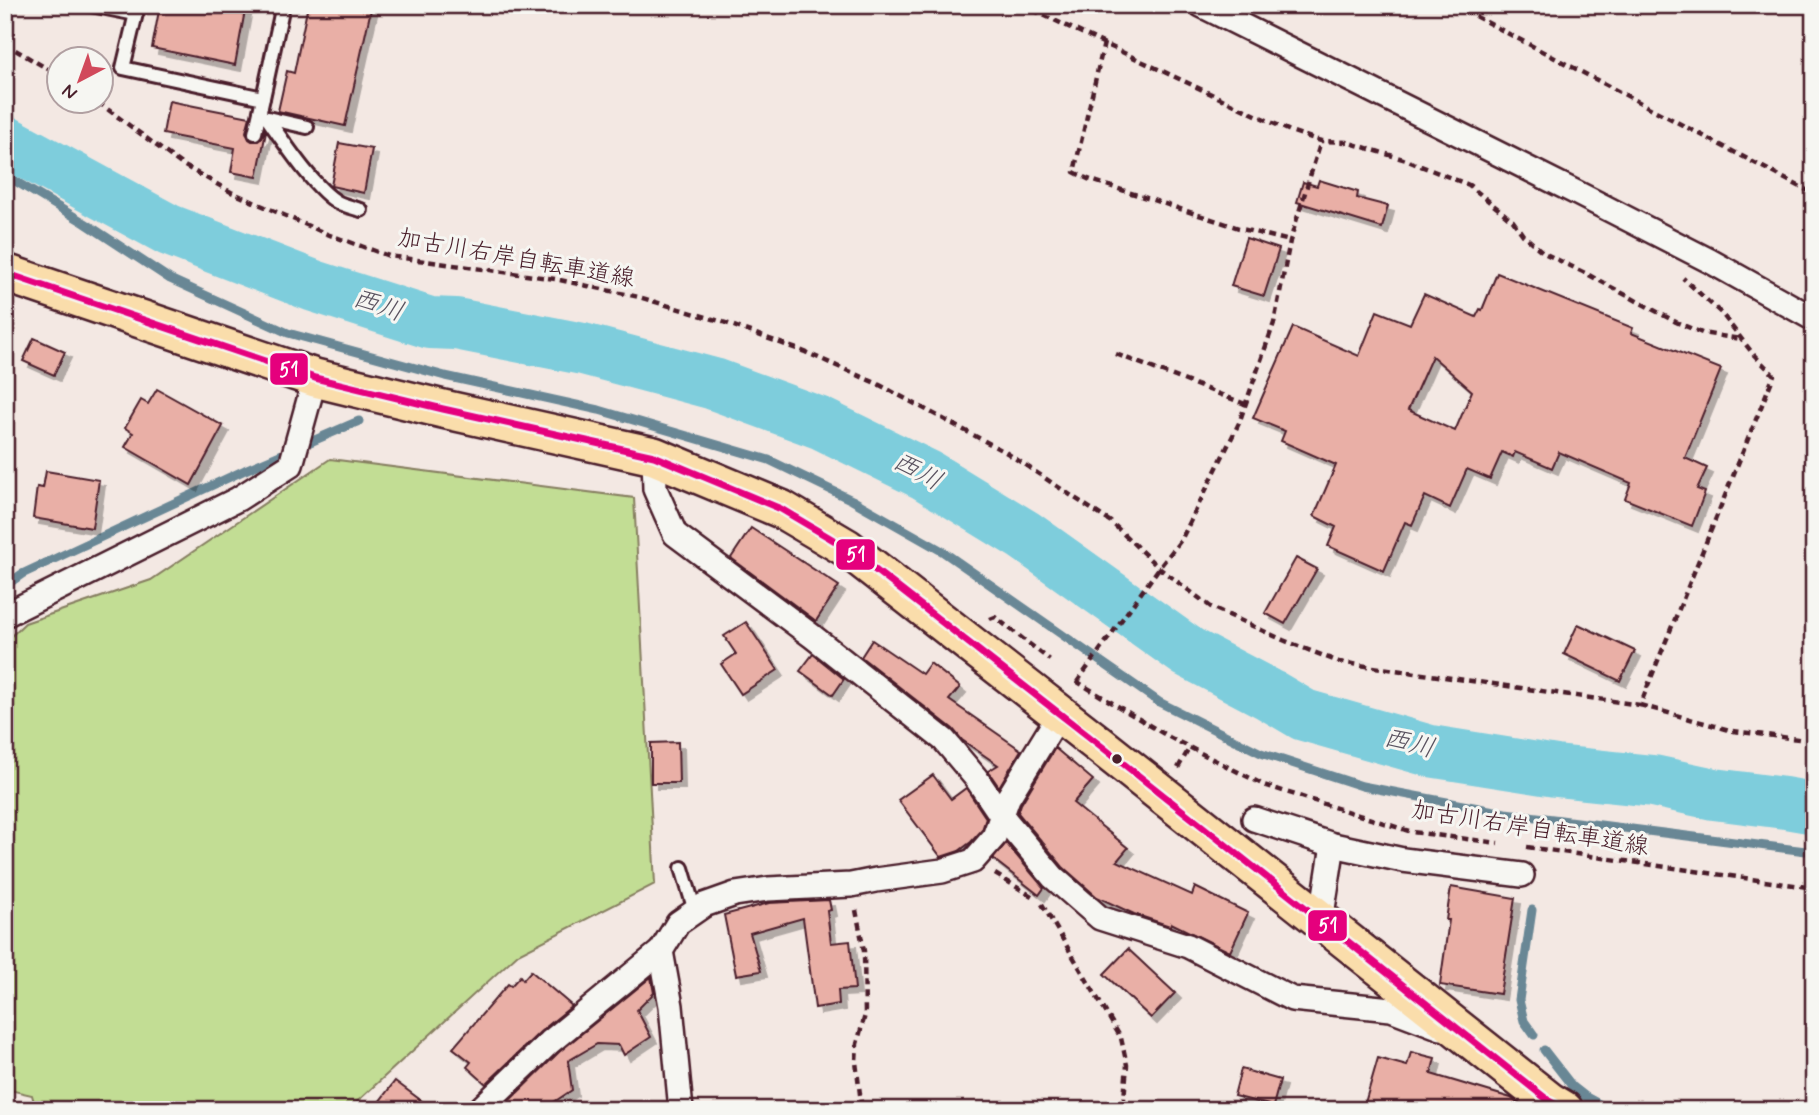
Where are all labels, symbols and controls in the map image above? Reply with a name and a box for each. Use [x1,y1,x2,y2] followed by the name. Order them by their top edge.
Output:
[46,46,116,116] north arrow
[57,78,83,105] text: N
[395,223,637,295] street label: 加古川右岸自転車道線
[348,282,408,330] water label: 西川
[269,352,309,386] line badge: 51
[279,358,299,383] text: 51
[886,445,948,499] water label: 西川
[835,538,876,571] line badge: 51
[846,543,866,568] text: 51
[1380,721,1438,767] water label: 西川
[1110,752,1124,766] unlabelled marker
[1409,795,1651,863] street label: 加古川右岸自転車道線
[1307,909,1348,942] line badge: 51
[1318,914,1338,939] text: 51

